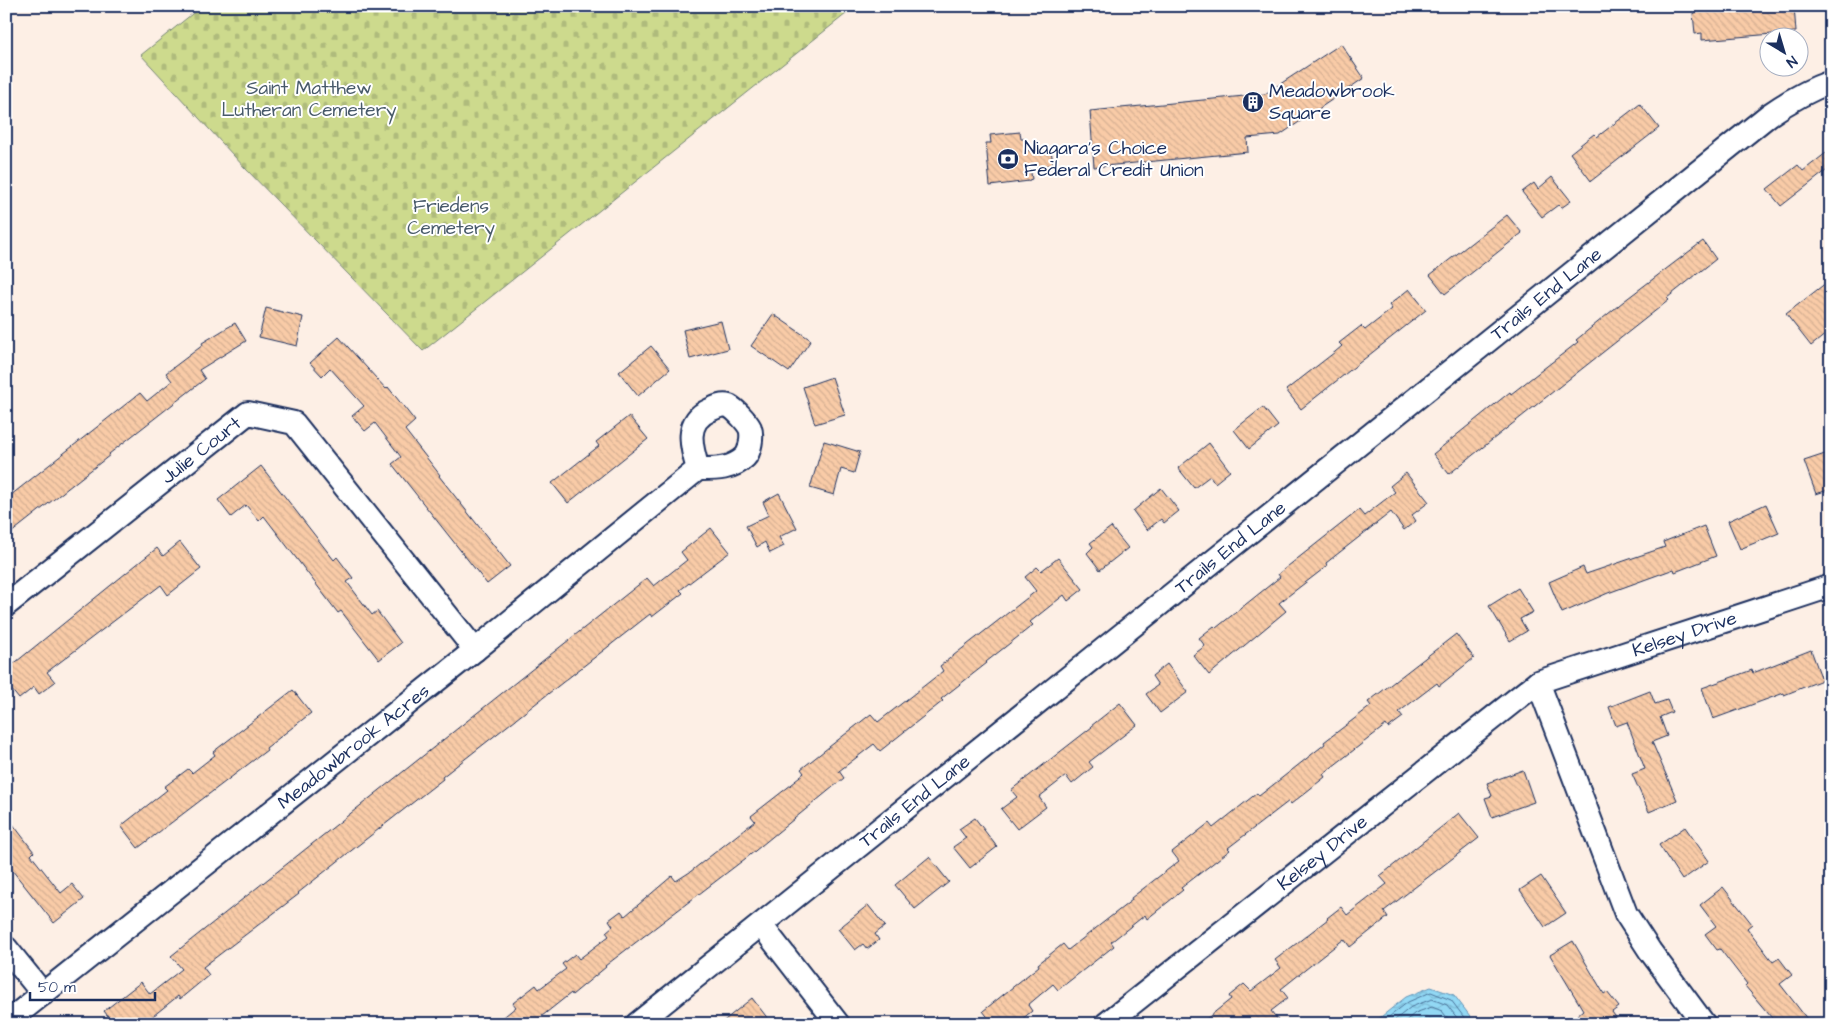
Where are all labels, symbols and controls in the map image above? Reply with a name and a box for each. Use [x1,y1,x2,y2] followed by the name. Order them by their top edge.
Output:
[1760,28,1810,78] north arrow
[1782,51,1801,72] text: N
[221,75,397,125] park label: Saint Matthew Lutheran Cemetery
[1269,78,1395,127] place label: Meadowbrook Square
[1241,90,1265,114] building icon: Meadowbrook Square
[1024,135,1204,184] place label: Niagara's Choice Federal Credit Union
[996,147,1020,171] bank icon: Niagara's Choice Federal Credit Union
[407,193,495,243] park label: Friedens Cemetery
[1485,241,1608,347] street label: Trails End Lane
[155,410,247,490] street label: Julie Court
[1169,494,1292,601] street label: Trails End Lane
[1629,604,1740,664] street label: Kelsey Drive
[272,678,435,816] street label: Meadowbrook Acres
[853,748,976,854] street label: Trails End Lane
[1271,808,1373,897] street label: Kelsey Drive
[30,970,155,1002] scale bar
[38,977,76,998] text: 50 m

